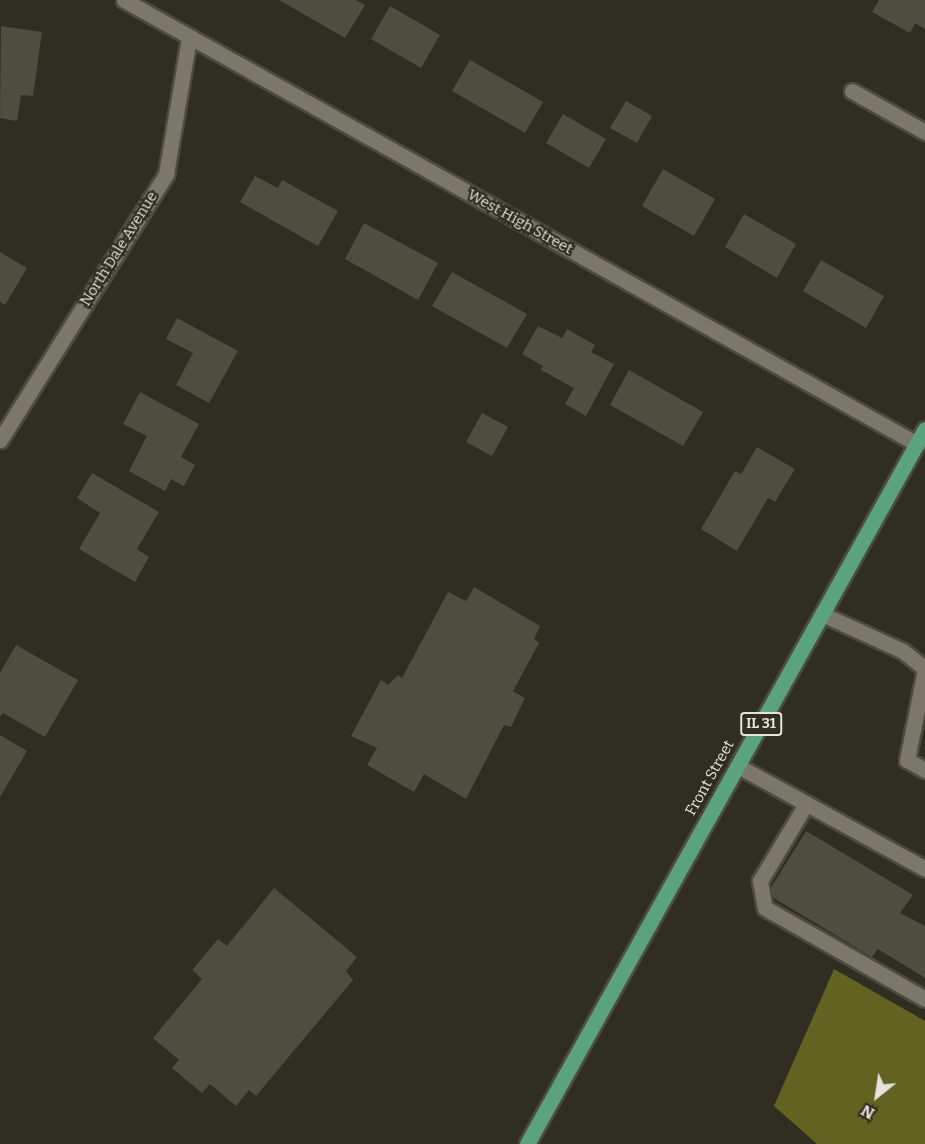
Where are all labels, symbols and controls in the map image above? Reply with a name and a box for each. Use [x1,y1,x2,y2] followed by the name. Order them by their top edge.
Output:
[464,186,576,258] street label: West High Street
[77,189,161,309] street label: North Dale Avenue
[740,713,782,735] road number: IL 31
[682,737,738,819] street label: Front Street
[847,1066,907,1126] north arrow
[858,1101,878,1123] text: N

